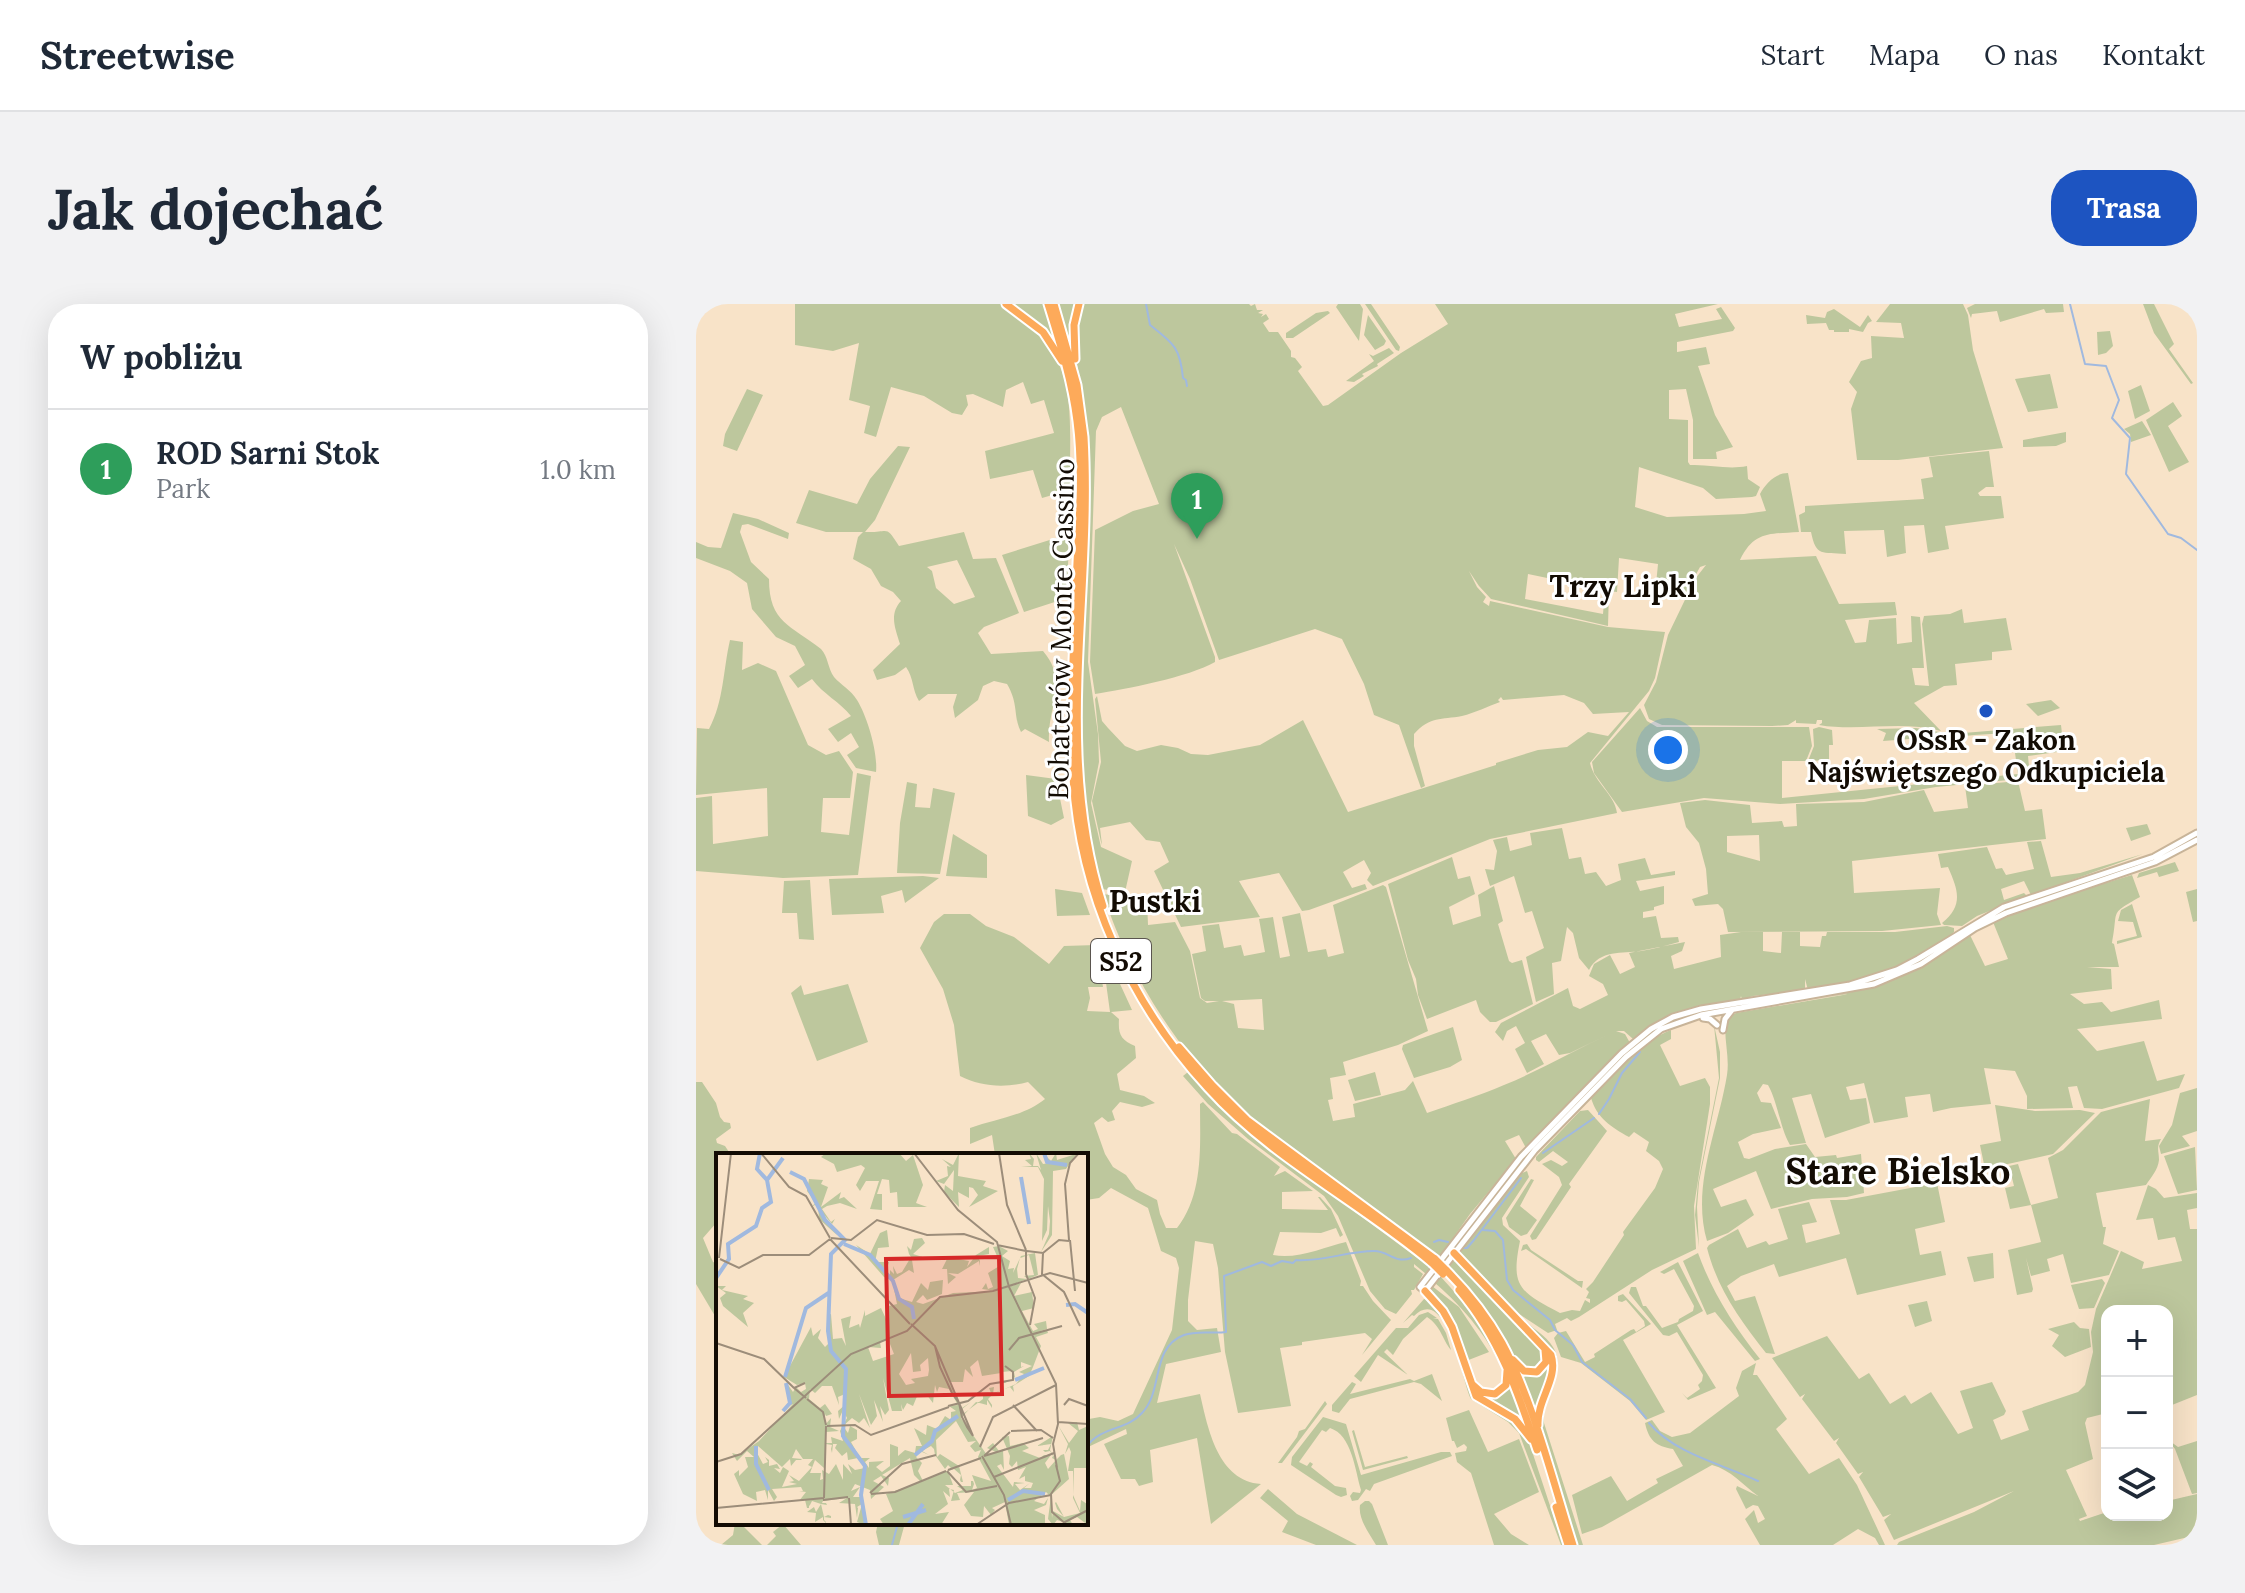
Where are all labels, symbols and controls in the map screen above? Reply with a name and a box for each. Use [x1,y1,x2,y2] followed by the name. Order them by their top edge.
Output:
[40,31,235,79] text: Streetwise
[1760,37,1825,73] text: Start
[1869,37,1940,73] text: Mapa
[1984,37,2058,73] text: O nas
[2102,37,2205,73] text: Kontakt
[2051,170,2197,246] button: Trasa
[48,173,383,244] text: Jak dojechać
[80,335,243,378] text: W pobliżu
[156,434,380,472] text: ROD Sarni Stok
[101,453,111,486] text: 1
[540,453,616,486] text: 1.0 km
[1040,458,1082,800] street label: Bohaterów Monte Cassino
[156,472,210,505] text: Park
[1171,473,1223,539] pin: 1
[1550,567,1697,606] district label: Trzy Lipki
[1977,702,1995,720] marker: OSsR - Zakon Najświętszego Odkupiciela
[1807,722,2165,790] place label: OSsR - Zakon Najświętszego Odkupiciela
[1648,730,1688,770] your location
[1109,882,1201,920] district label: Pustki
[1091,939,1151,983] road number: S52
[1786,1148,2010,1194] district label: Stare Bielsko
[716,1153,1088,1525] inset map
[2101,1305,2173,1521] map controls
[2101,1305,2173,1377] button: +
[2101,1377,2173,1449] button: −
[2101,1449,2173,1521] button: layers

